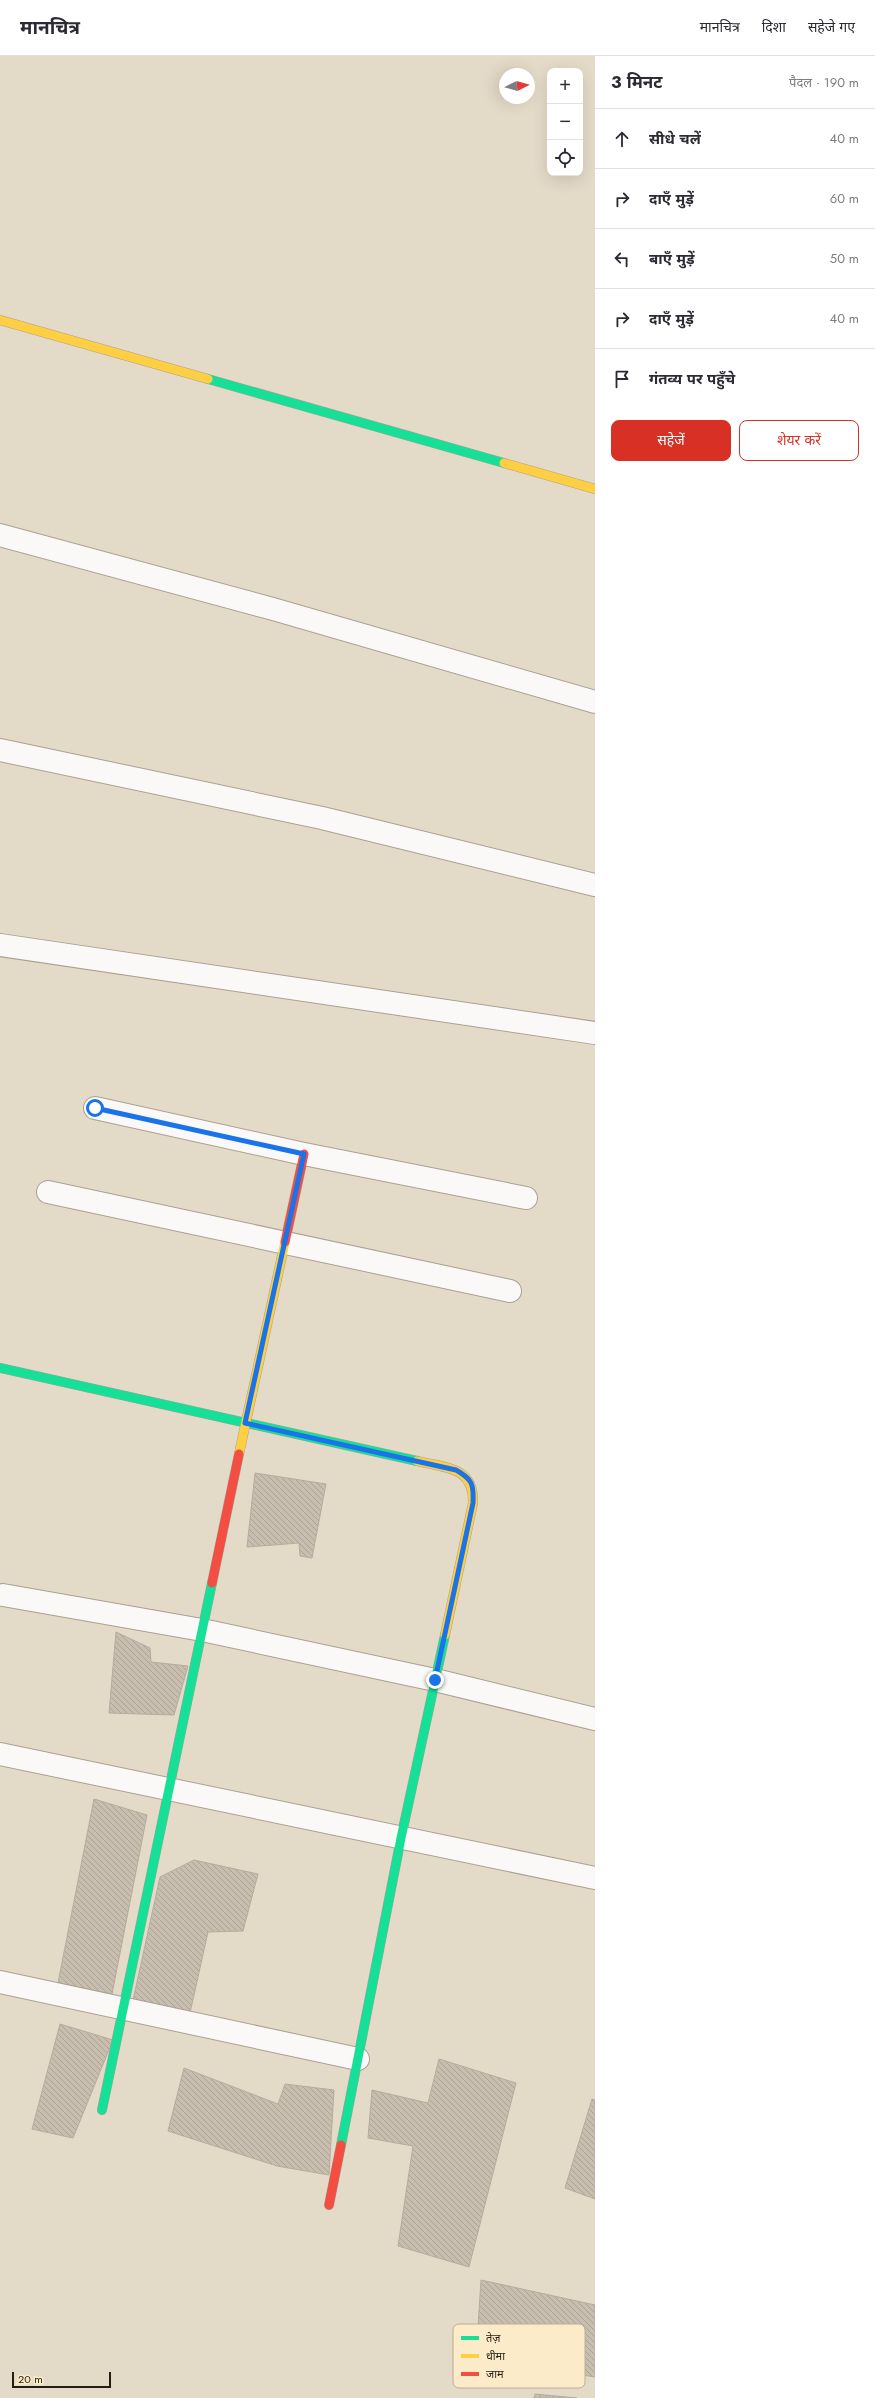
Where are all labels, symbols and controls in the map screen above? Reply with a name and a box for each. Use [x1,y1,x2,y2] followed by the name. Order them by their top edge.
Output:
[20,14,80,41] text: मानचित्र
[700,17,740,37] text: मानचित्र
[762,17,786,37] text: दिशा
[808,17,855,37] text: सहेजे गए
[499,68,535,104] north arrow
[547,68,583,176] map controls
[547,68,583,104] button: +
[611,70,662,94] text: 3 मिनट
[789,73,859,92] text: पैदल · 190 m
[547,104,583,140] button: −
[611,128,633,150] icon: ahead
[649,128,701,150] text: सीधे चलें
[830,129,859,148] text: 40 m
[547,140,583,176] button: locate
[611,188,633,210] icon: right
[649,188,694,210] text: दाएँ मुड़ें
[830,189,859,208] text: 60 m
[611,248,633,270] icon: left
[649,248,695,270] text: बाएँ मुड़ें
[830,249,859,268] text: 50 m
[611,308,633,330] icon: right
[649,308,694,330] text: दाएँ मुड़ें
[830,309,859,328] text: 40 m
[611,368,633,390] icon: arrive
[649,368,735,390] text: गंतव्य पर पहुँचे
[611,420,731,461] button: सहेजें
[739,420,859,461] button: शेयर करें
[86,1099,104,1117] route start
[426,1671,444,1689] route end
[453,2324,585,2388] legend
[486,2330,501,2346] text: तेज़
[486,2348,505,2364] text: धीमा
[486,2366,504,2382] text: जाम
[12,2370,111,2389] scale bar
[18,2371,43,2387] text: 20 m

